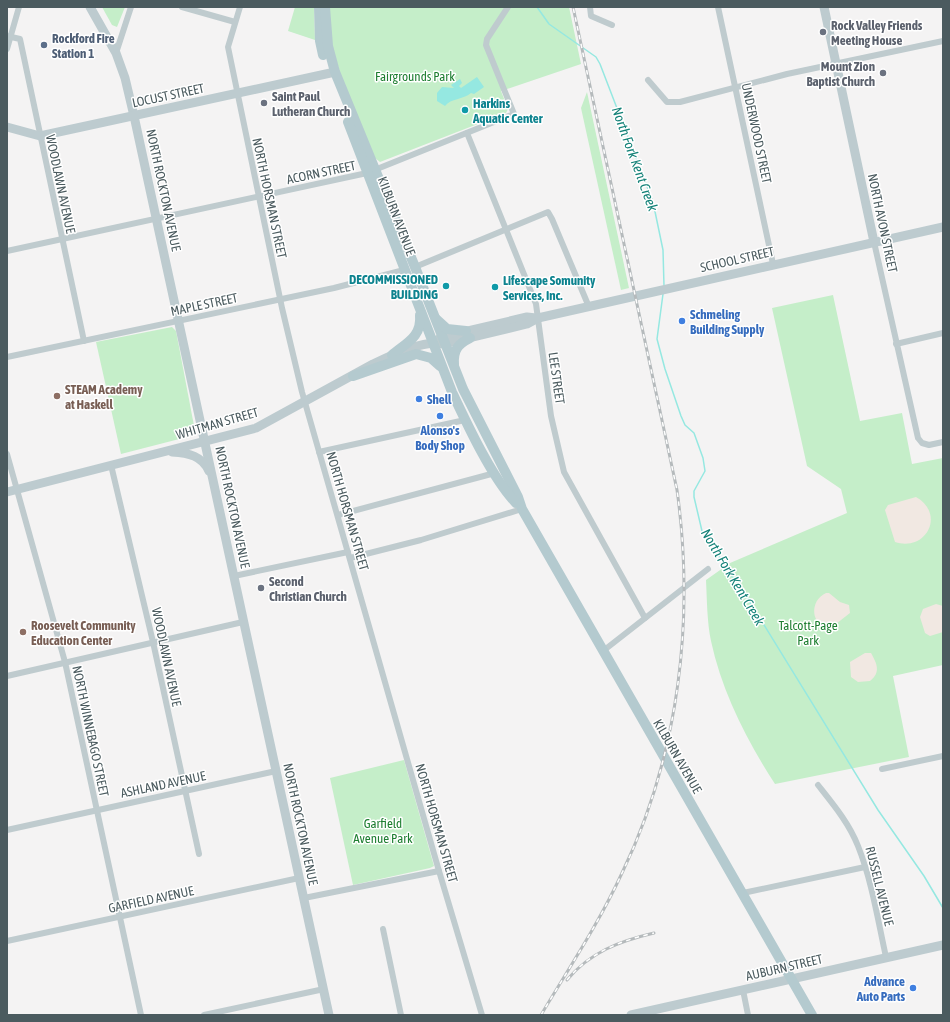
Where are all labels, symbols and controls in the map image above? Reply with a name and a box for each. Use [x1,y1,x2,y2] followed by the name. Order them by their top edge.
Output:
[831,18,923,48] place label: Rock Valley Friends Meeting House
[818,27,828,37] marker: Rock Valley Friends Meeting House
[52,31,115,61] place label: Rockford Fire Station 1
[39,40,49,50] marker: Rockford Fire Station 1
[806,59,875,89] place label: Mount Zion Baptist Church
[878,68,888,78] marker: Mount Zion Baptist Church
[375,69,455,84] park label: Fairgrounds Park
[131,80,206,110] street label: LOCUST STREET
[739,81,775,185] street label: UNDERWOOD STREET
[272,89,350,119] place label: Saint Paul Lutheran Church
[472,96,544,126] place label: Harkins Aquatic Center
[259,98,269,108] marker: Saint Paul Lutheran Church
[460,105,470,115] marker: Harkins Aquatic Center
[609,105,662,214] water label: North Fork Kent Creek
[143,128,184,253] street label: NORTH ROCKTON AVENUE
[43,133,78,235] street label: WOODLAWN AVENUE
[249,136,290,260] street label: NORTH HORSMAN STREET
[285,158,357,187] street label: ACORN STREET
[865,172,900,274] street label: NORTH AVON STREET
[375,175,419,258] street label: KILBURN AVENUE
[699,244,776,275] street label: SCHOOL STREET
[349,272,438,302] place label: DECOMMISSIONED BUILDING
[503,273,596,303] place label: Lifescape Somunity Services, Inc.
[441,281,451,291] marker: DECOMMISSIONED BUILDING
[490,282,500,292] marker: Lifescape Somunity Services, Inc.
[169,290,239,319] street label: MAPLE STREET
[690,307,765,337] place label: Schmeling Building Supply
[677,316,687,326] marker: Schmeling Building Supply
[545,351,568,405] street label: LEE STREET
[65,382,143,412] place label: STEAM Academy at Haskell
[52,391,62,401] marker: STEAM Academy at Haskell
[427,392,452,407] place label: Shell
[414,394,424,404] marker: Shell
[174,404,260,442] street label: WHITMAN STREET
[435,411,445,421] marker: Alonso's Body Shop
[415,423,465,453] place label: Alonso's Body Shop
[212,445,253,570] street label: NORTH ROCKTON AVENUE
[323,450,372,573] street label: NORTH HORSMAN STREET
[698,526,769,629] water label: North Fork Kent Creek
[269,574,347,604] place label: Second Christian Church
[256,583,266,593] marker: Second Christian Church
[149,606,184,708] street label: WOODLAWN AVENUE
[31,618,136,648] place label: Roosevelt Community Education Center
[778,618,838,648] park label: Talcott-Page Park
[18,627,28,637] marker: Roosevelt Community Education Center
[69,664,112,798] street label: NORTH WINNEBAGO STREET
[650,716,705,797] street label: KILBURN AVENUE
[280,762,321,887] street label: NORTH ROCKTON AVENUE
[412,762,461,885] street label: NORTH HORSMAN STREET
[119,768,207,801] street label: ASHLAND AVENUE
[353,816,413,846] park label: Garfield Avenue Park
[862,845,897,928] street label: RUSSELL AVENUE
[107,883,196,916] street label: GARFIELD AVENUE
[744,951,824,984] street label: AUBURN STREET
[856,974,905,1004] place label: Advance Auto Parts
[908,983,918,993] marker: Advance Auto Parts

